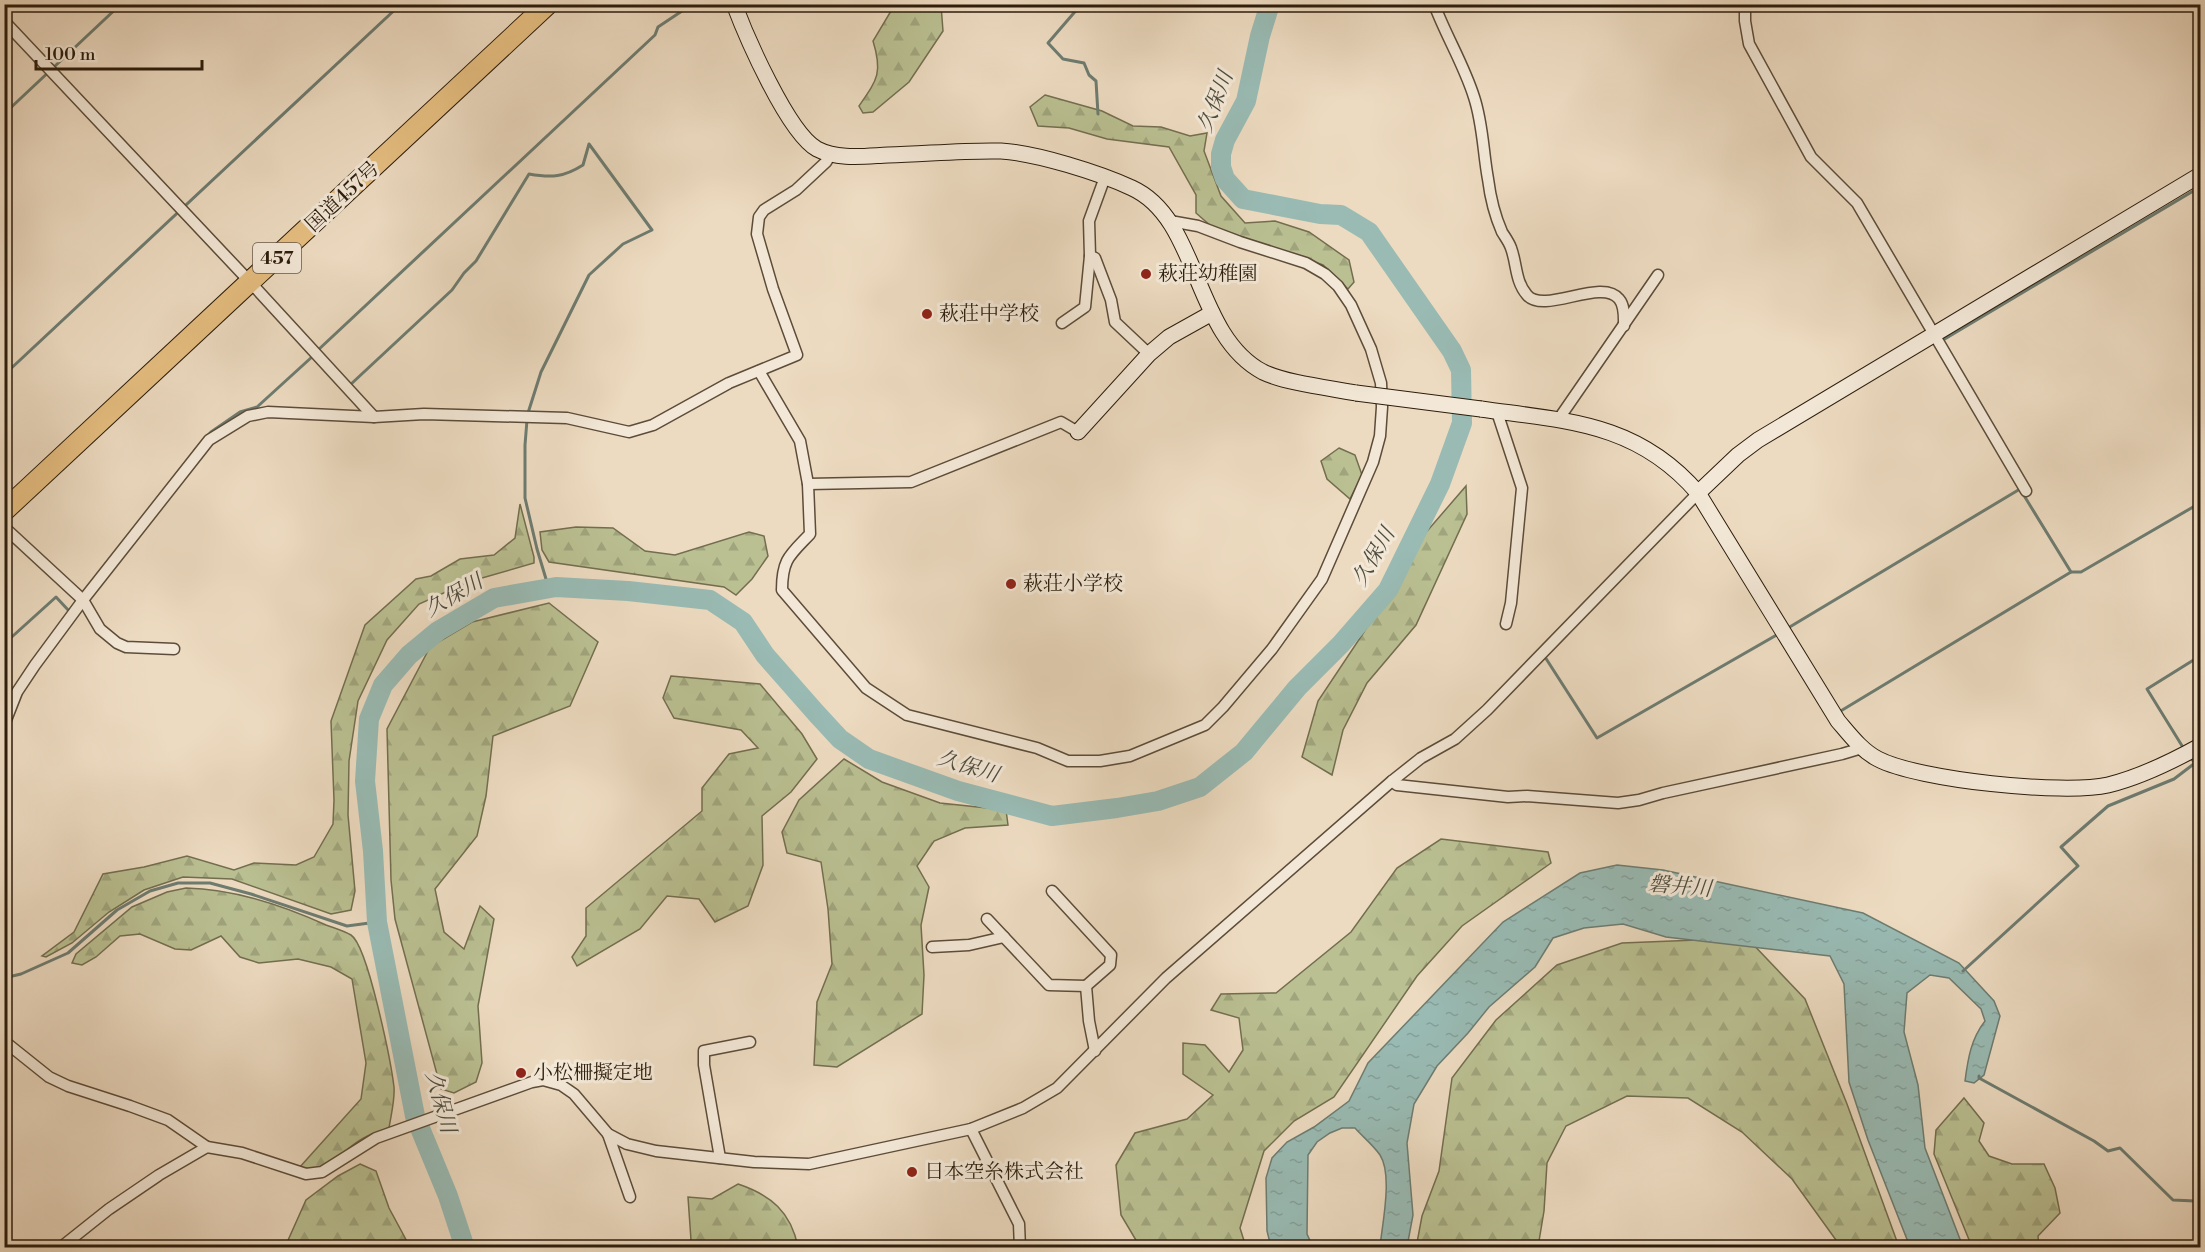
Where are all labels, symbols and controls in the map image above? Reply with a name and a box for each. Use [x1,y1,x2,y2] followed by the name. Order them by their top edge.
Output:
[36,33,202,71] scale bar
[45,43,96,66] text: 100 m
[1193,66,1240,136] water label: 久保川
[301,156,385,238] street label: 国道457号
[253,243,301,273] road number: 457
[1158,262,1258,287] place label: 萩荘幼稚園
[1139,267,1153,281] marker: 萩荘幼稚園
[939,302,1039,327] place label: 萩荘中学校
[920,307,934,321] marker: 萩荘中学校
[1347,521,1402,591] water label: 久保川
[420,568,490,623] water label: 久保川
[1023,572,1123,597] place label: 萩荘小学校
[1004,577,1018,591] marker: 萩荘小学校
[934,745,1004,789] water label: 久保川
[1647,871,1715,903] water label: 磐井川
[533,1061,653,1086] place label: 小松柵擬定地
[514,1066,528,1080] marker: 小松柵擬定地
[419,1068,461,1138] water label: 久保川
[924,1160,1084,1185] place label: 日本空糸株式会社
[905,1165,919,1179] marker: 日本空糸株式会社

